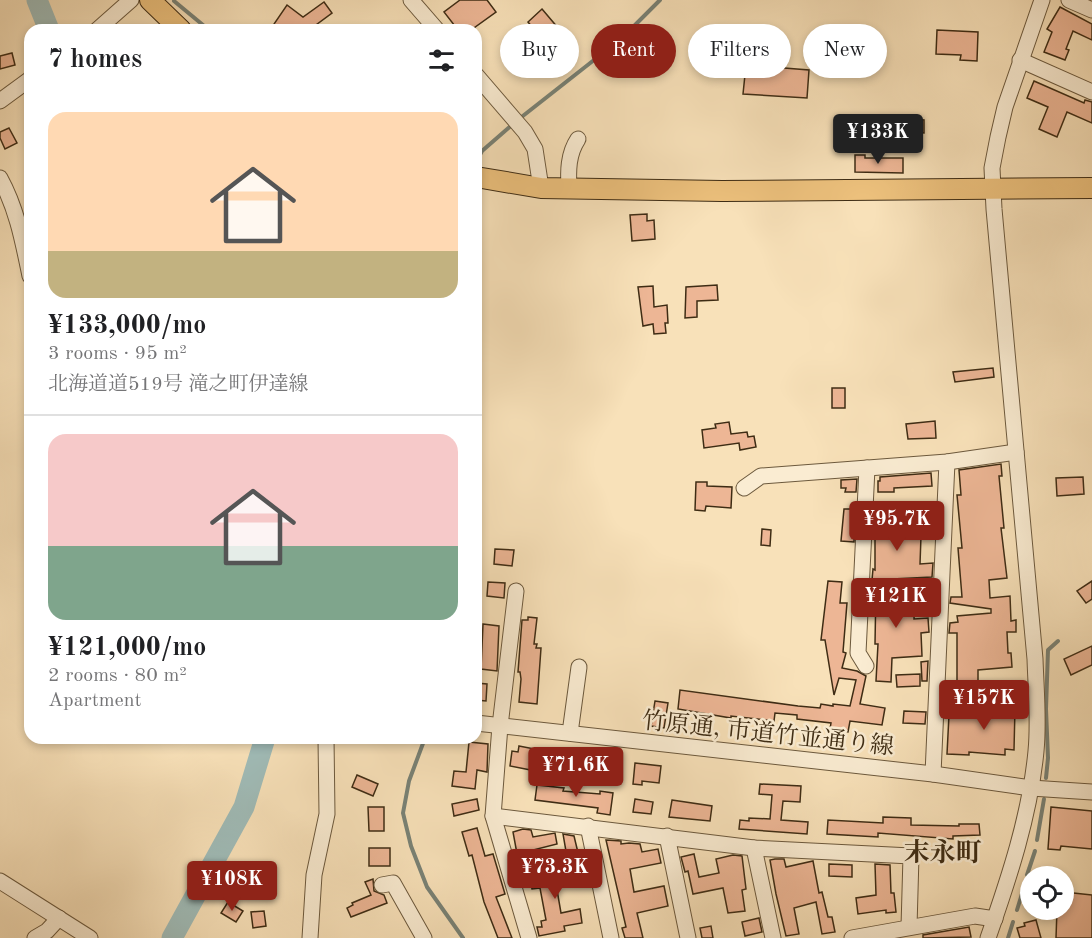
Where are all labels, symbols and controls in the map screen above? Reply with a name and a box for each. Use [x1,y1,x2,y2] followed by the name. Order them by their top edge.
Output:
[500,24,579,78] chip: Buy
[591,24,676,78] chip: Rent
[688,24,791,78] chip: Filters
[803,24,887,78] chip: New
[425,44,458,77] icon: filters
[48,47,142,73] text: 7 homes
[836,114,920,165] pin: ¥133K
[847,123,909,143] text: ¥133K
[199,151,307,259] icon: home
[48,313,206,339] text: ¥133,000/mo
[48,344,187,364] text: 3 rooms · 95 m²
[48,375,308,395] text: 北海道道519号 滝之町伊達線
[199,473,307,581] icon: home
[848,501,946,552] pin: ¥95.7K
[863,510,931,530] text: ¥95.7K
[854,578,938,629] pin: ¥121K
[865,587,927,607] text: ¥121K
[48,635,206,661] text: ¥121,000/mo
[48,666,187,686] text: 2 rooms · 80 m²
[942,680,1026,731] pin: ¥157K
[953,689,1015,709] text: ¥157K
[48,691,142,711] text: Apartment
[641,707,895,760] street label: 竹原通, 市道竹並通り線
[527,747,625,798] pin: ¥71.6K
[542,756,610,776] text: ¥71.6K
[904,838,982,867] district label: 末永町
[506,849,604,900] pin: ¥73.3K
[521,858,589,878] text: ¥73.3K
[190,861,274,912] pin: ¥108K
[1020,866,1074,920] map controls
[1020,866,1074,920] button: locate
[201,870,263,890] text: ¥108K

